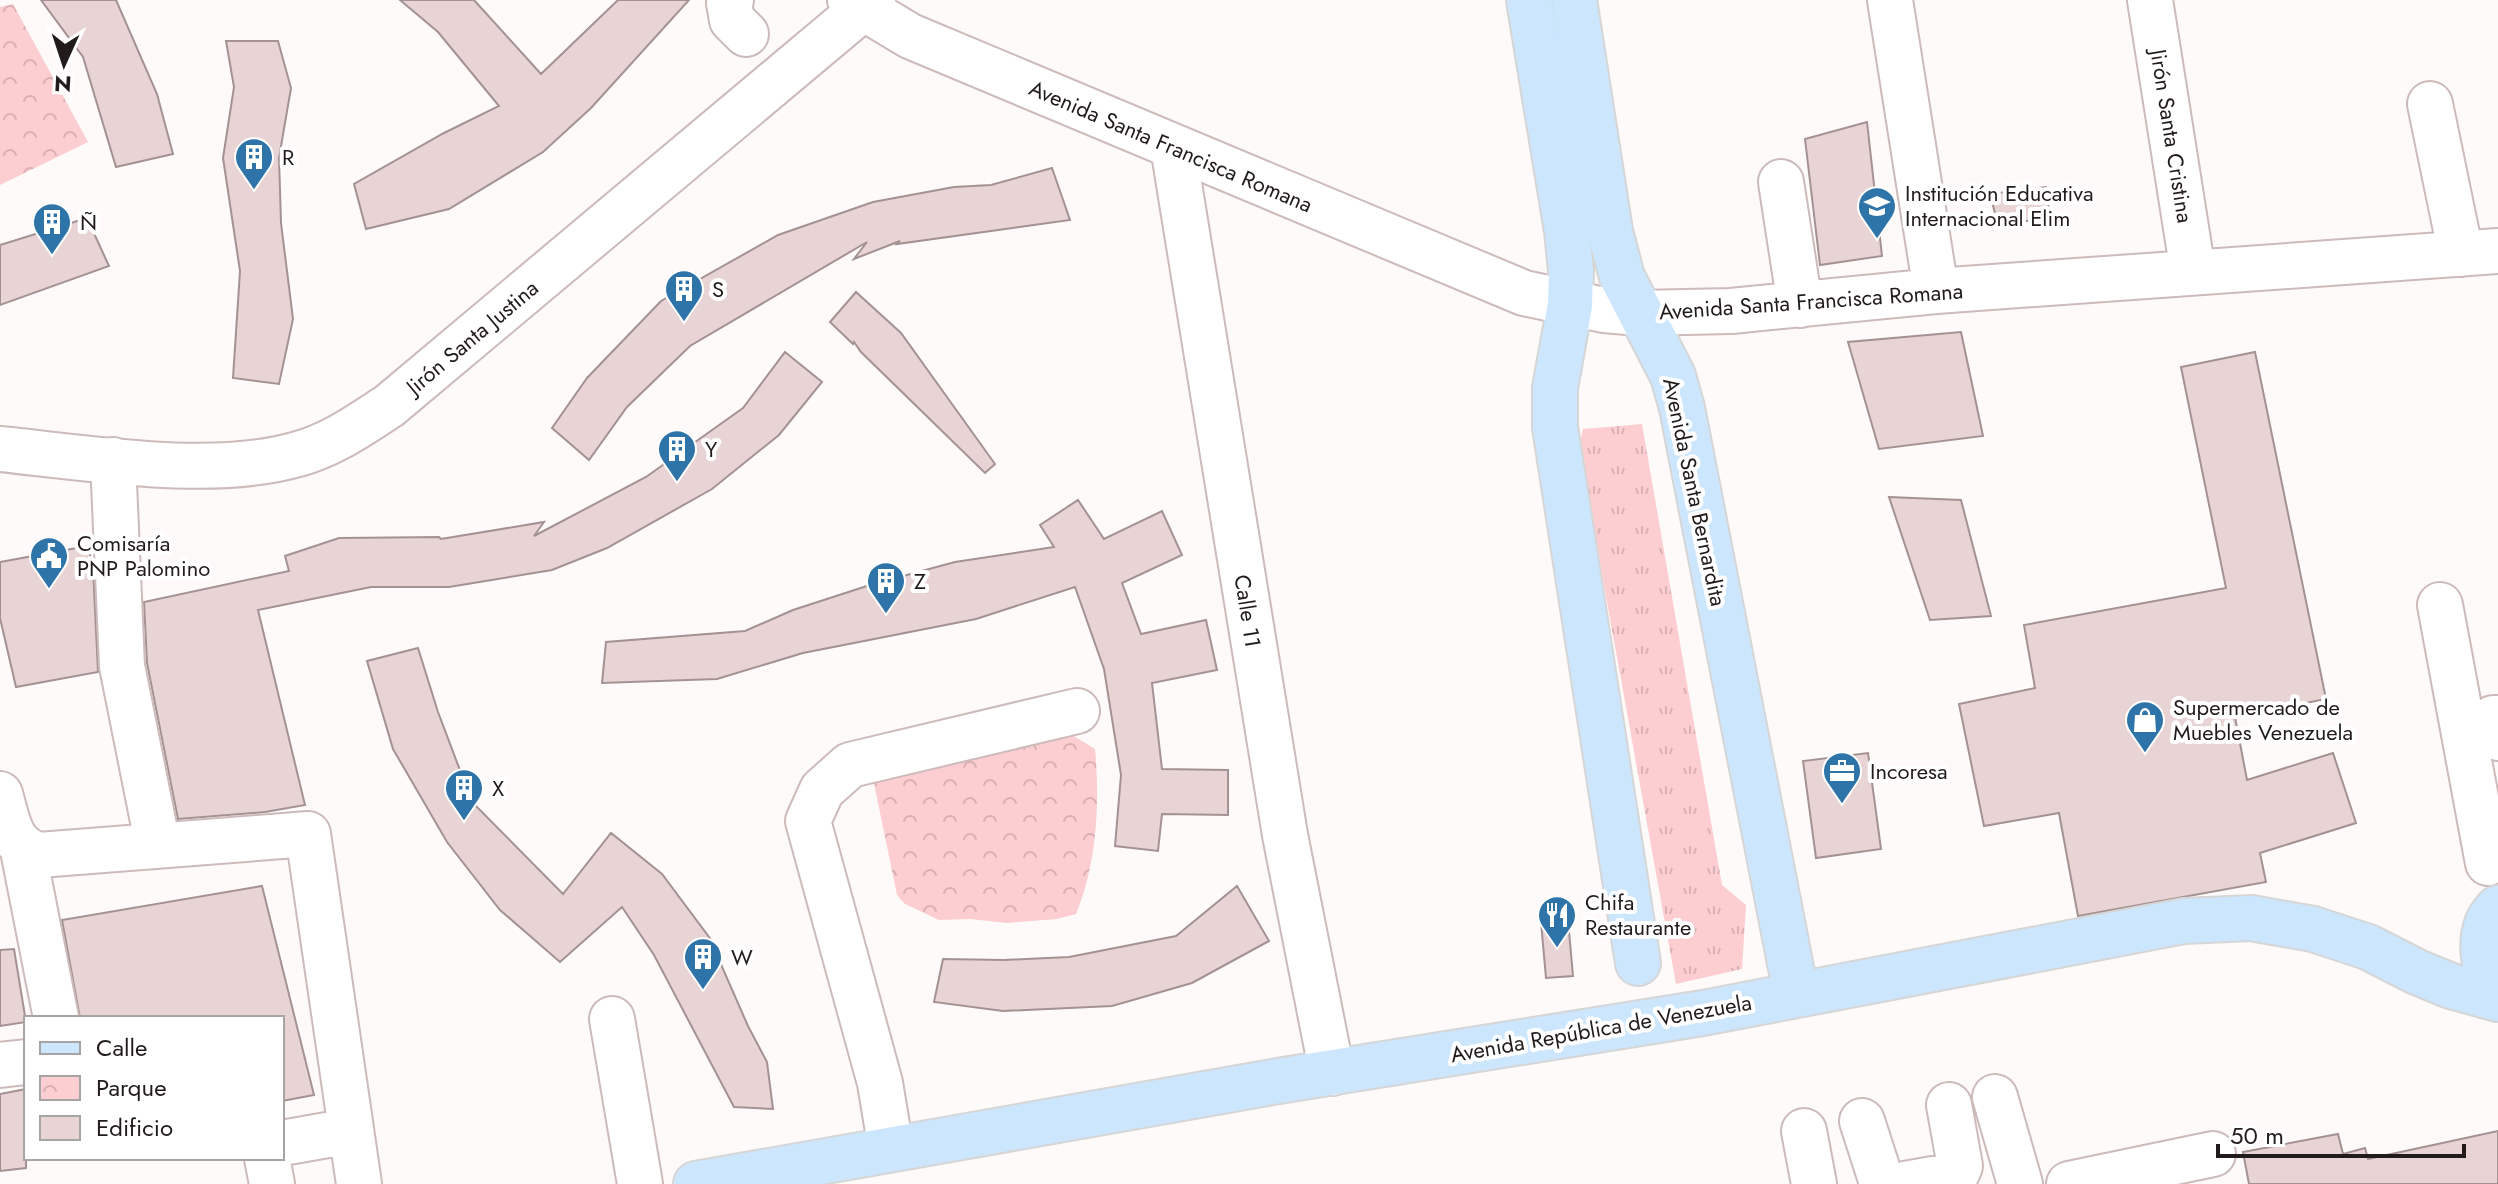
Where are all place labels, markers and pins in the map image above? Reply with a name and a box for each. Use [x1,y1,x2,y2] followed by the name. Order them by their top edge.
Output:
[233,136,275,191] building icon: R
[282,141,295,173] place label: R
[1905,177,2094,234] place label: Institución Educativa Internacional Elim
[1856,185,1898,240] school or university icon: Institución Educativa Internacional Elim
[31,201,73,256] building icon: Ñ
[80,206,97,238] place label: Ñ
[663,268,705,323] building icon: S
[712,273,724,305] place label: S
[656,428,698,483] building icon: Y
[705,433,718,465] place label: Y
[77,527,210,584] place label: Comisaría PNP Palomino
[28,535,70,590] public building icon: Comisaría PNP Palomino
[865,560,907,615] building icon: Z
[914,565,926,597] place label: Z
[2173,691,2353,748] place label: Supermercado de Muebles Venezuela
[2124,699,2166,754] shop icon: Supermercado de Muebles Venezuela
[1821,750,1863,805] office icon: Incoresa
[1870,755,1947,787] place label: Incoresa
[443,767,485,822] building icon: X
[492,772,504,804] place label: X
[1585,886,1691,943] place label: Chifa Restaurante
[1536,894,1578,949] restaurant icon: Chifa Restaurante
[682,936,724,991] building icon: W
[731,941,753,973] place label: W

